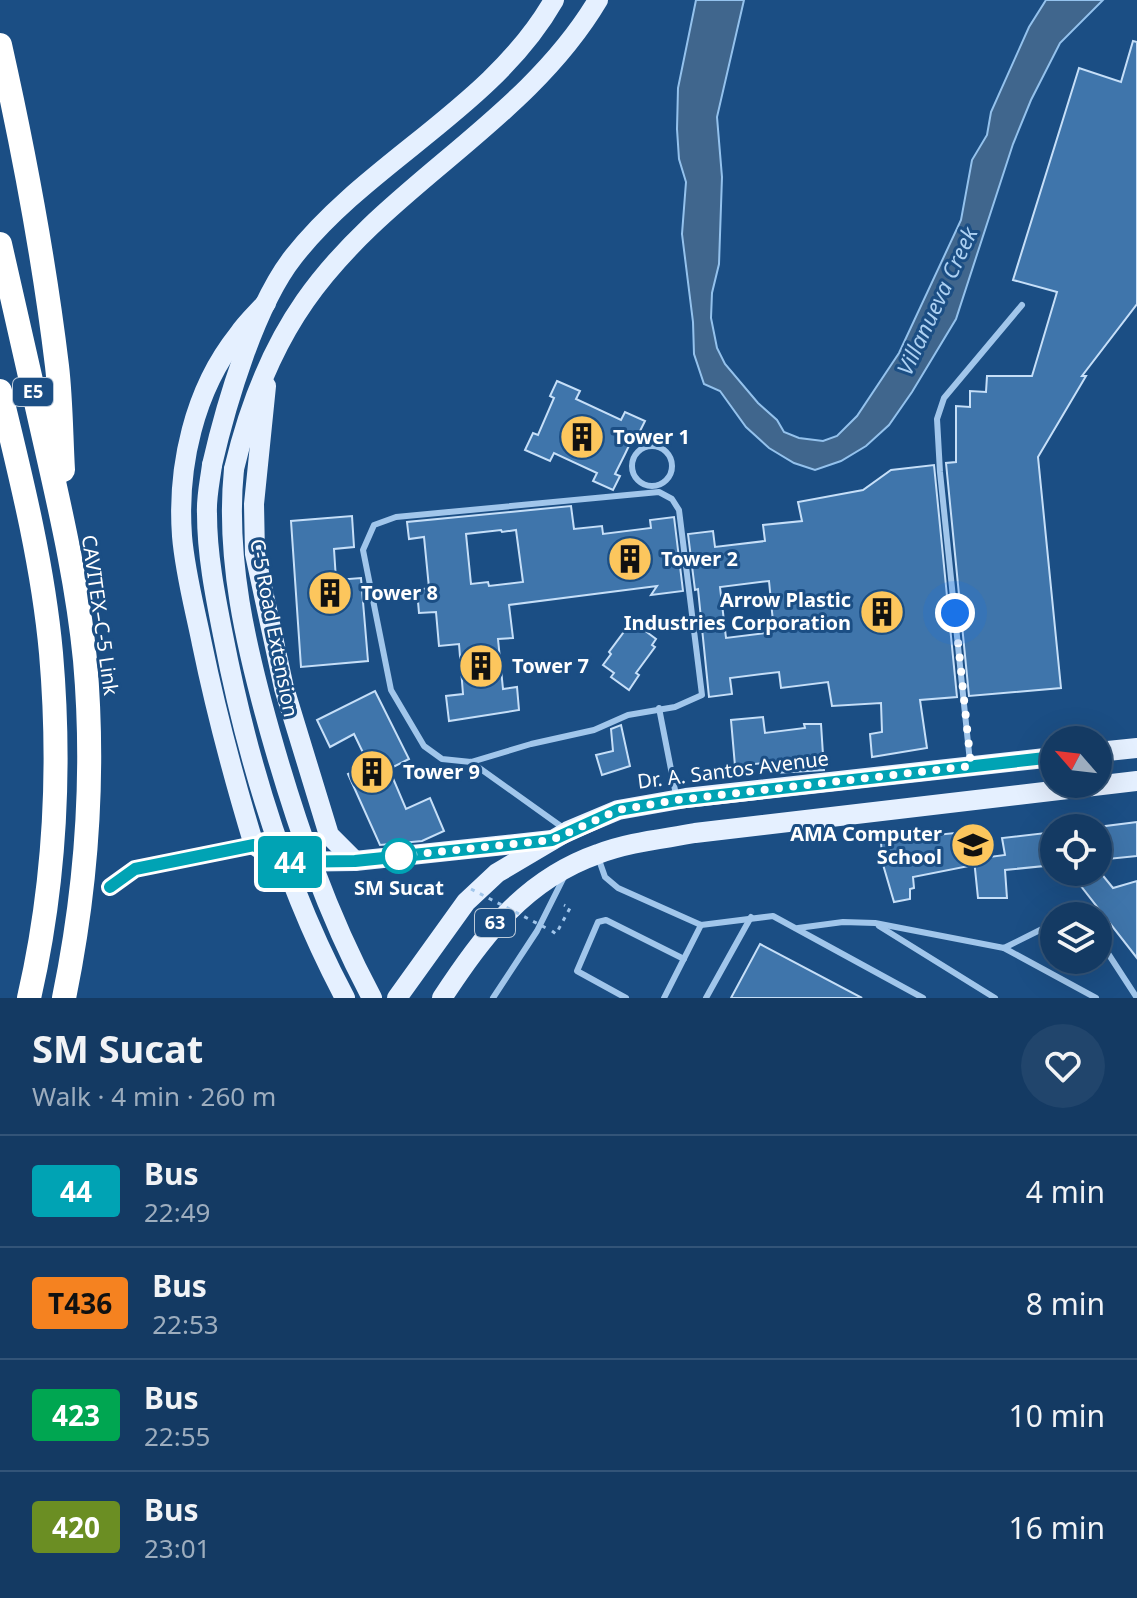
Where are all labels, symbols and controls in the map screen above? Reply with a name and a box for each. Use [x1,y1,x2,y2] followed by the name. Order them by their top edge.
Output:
[889,221,984,380] water label: Villanueva Creek
[13,378,53,406] road number: E5
[558,413,606,461] building icon: Tower 1
[613,423,690,450] place label: Tower 1
[76,533,125,697] street label: CAVITEX–C-5 Link
[606,535,654,583] building icon: Tower 2
[244,537,305,719] street label: C-5 Road Extension
[661,545,738,572] place label: Tower 2
[306,569,354,617] building icon: Tower 8
[361,579,438,606] place label: Tower 8
[624,586,851,636] place label: Arrow Plastic Industries Corporation
[858,588,906,636] building icon: Arrow Plastic Industries Corporation
[935,593,975,633] your location
[457,642,505,690] building icon: Tower 7
[512,652,589,679] place label: Tower 7
[1040,726,1112,798] north arrow
[1040,726,1112,974] map controls
[636,744,830,795] street label: Dr. A. Santos Avenue
[348,748,396,796] building icon: Tower 9
[403,758,480,785] place label: Tower 9
[1040,814,1112,886] button: locate
[790,820,942,870] place label: AMA Computer School
[949,821,997,869] school or university icon: AMA Computer School
[254,836,326,888] line badge: 44
[382,839,416,873] marker: SM Sucat
[274,843,306,881] text: 44
[354,874,444,901] place label: SM Sucat
[1040,902,1112,974] button: layers
[475,909,515,937] road number: 63
[32,1022,203,1074] text: SM Sucat
[1021,1024,1105,1108] button: heart
[32,1078,276,1114] text: Walk · 4 min · 260 m
[144,1153,199,1194] text: Bus
[1026,1171,1105,1212] text: 4 min
[60,1172,92,1210] text: 44
[144,1194,210,1230] text: 22:49
[152,1265,207,1306] text: Bus
[1026,1283,1105,1324] text: 8 min
[48,1284,112,1322] text: T436
[152,1306,219,1342] text: 22:53
[144,1377,199,1418] text: Bus
[1009,1395,1105,1436] text: 10 min
[52,1396,100,1434] text: 423
[144,1418,210,1454] text: 22:55
[144,1489,199,1530] text: Bus
[1009,1507,1105,1548] text: 16 min
[52,1508,100,1546] text: 420
[144,1530,210,1566] text: 23:01

